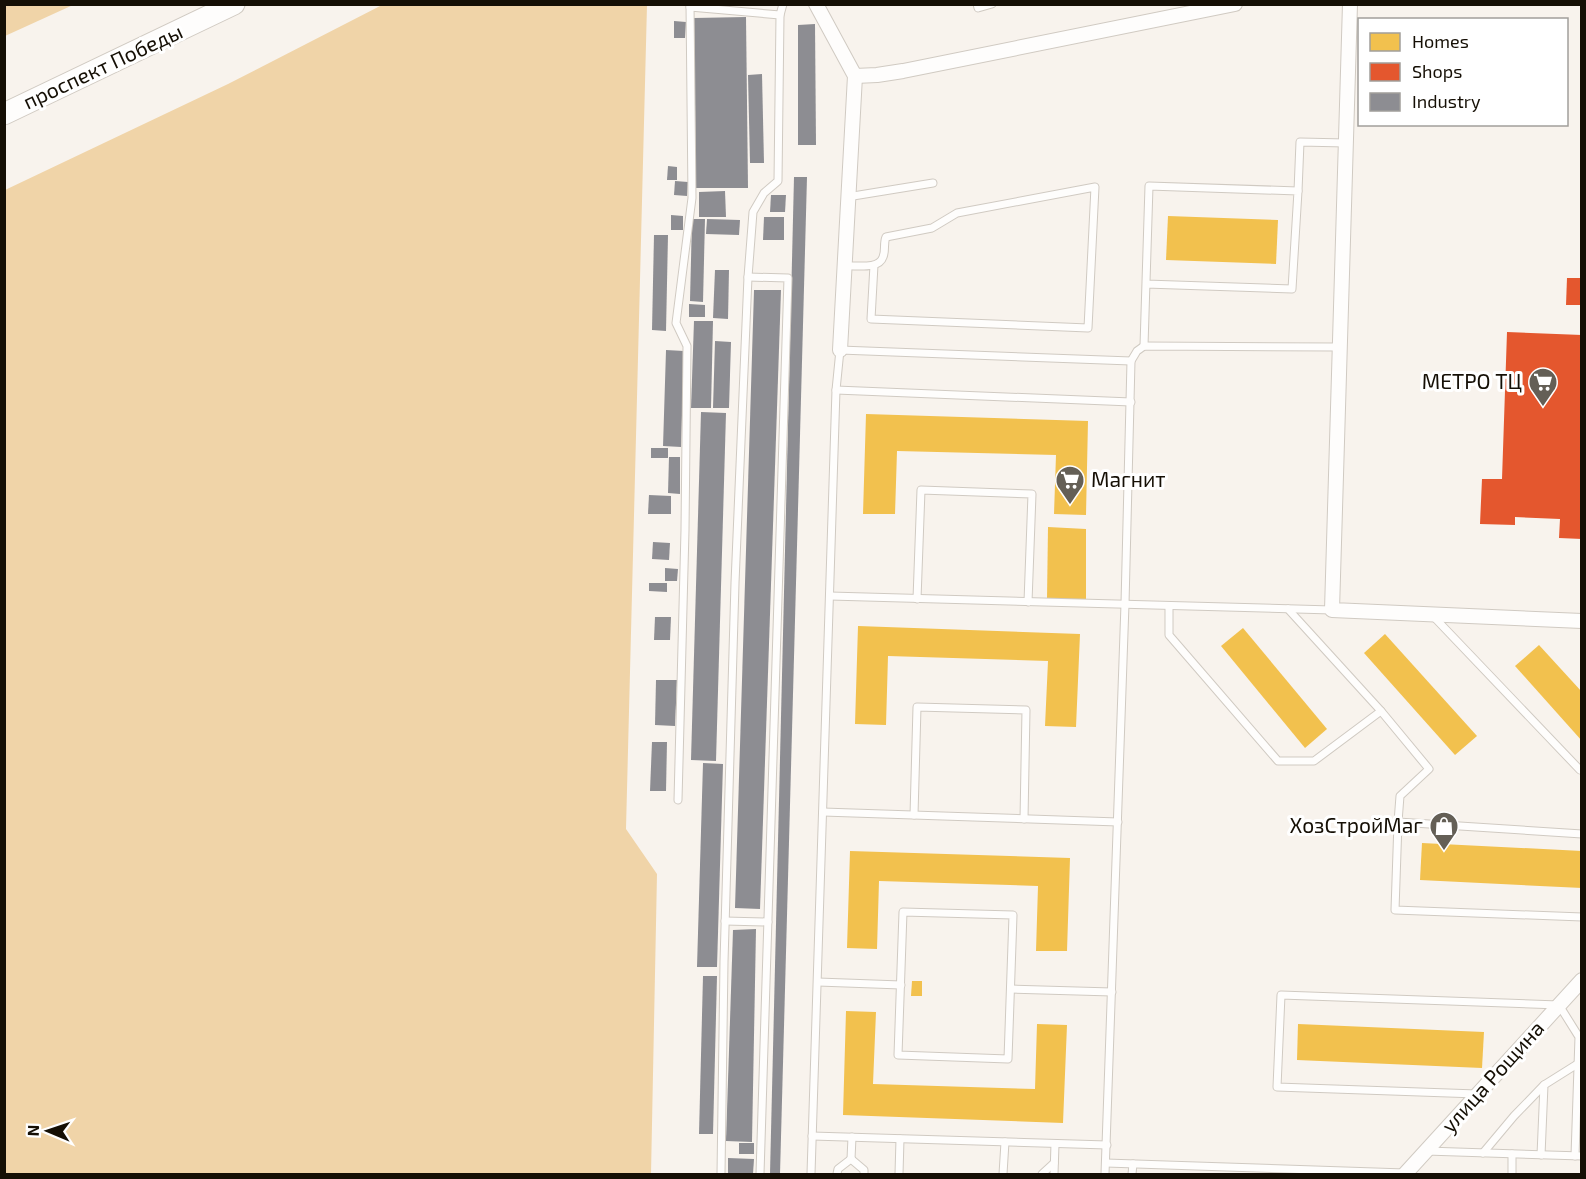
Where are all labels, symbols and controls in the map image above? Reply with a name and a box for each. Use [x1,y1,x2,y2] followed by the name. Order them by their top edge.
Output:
[19,18,186,114] street label: проспект Победы
[1358,18,1568,126] legend
[1412,30,1469,52] text: Homes
[1412,60,1462,82] text: Shops
[1412,90,1481,112] text: Industry
[1527,366,1559,408] supermarket icon: МЕТРО ТЦ
[1422,368,1522,393] place label: МЕТРО ТЦ
[1054,464,1086,506] supermarket icon: Магнит
[1091,466,1166,491] place label: Магнит
[1428,810,1460,852] shop icon: ХозСтройМаг
[1290,812,1423,837] place label: ХозСтройМаг
[1435,1015,1549,1138] street label: улица Рощина
[18,1101,78,1161] north arrow
[23,1124,42,1137] text: N

